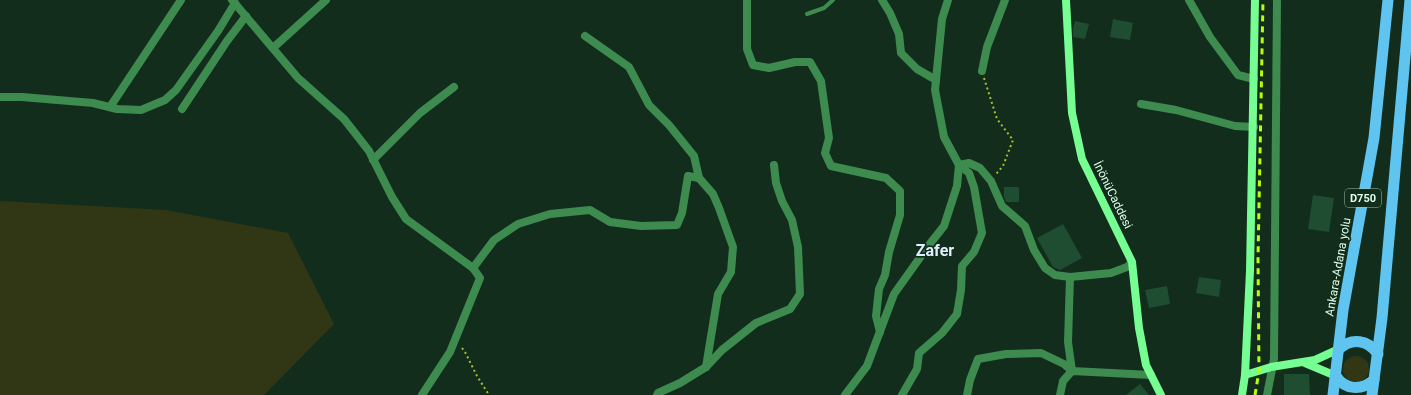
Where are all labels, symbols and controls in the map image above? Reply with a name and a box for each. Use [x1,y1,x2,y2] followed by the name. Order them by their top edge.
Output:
[1091,159,1136,231] street label: İnönüCaddesi
[1345,189,1381,207] road number: D750
[1322,217,1354,317] street label: Ankara-Adana yolu
[916,241,954,260] district label: Zafer

